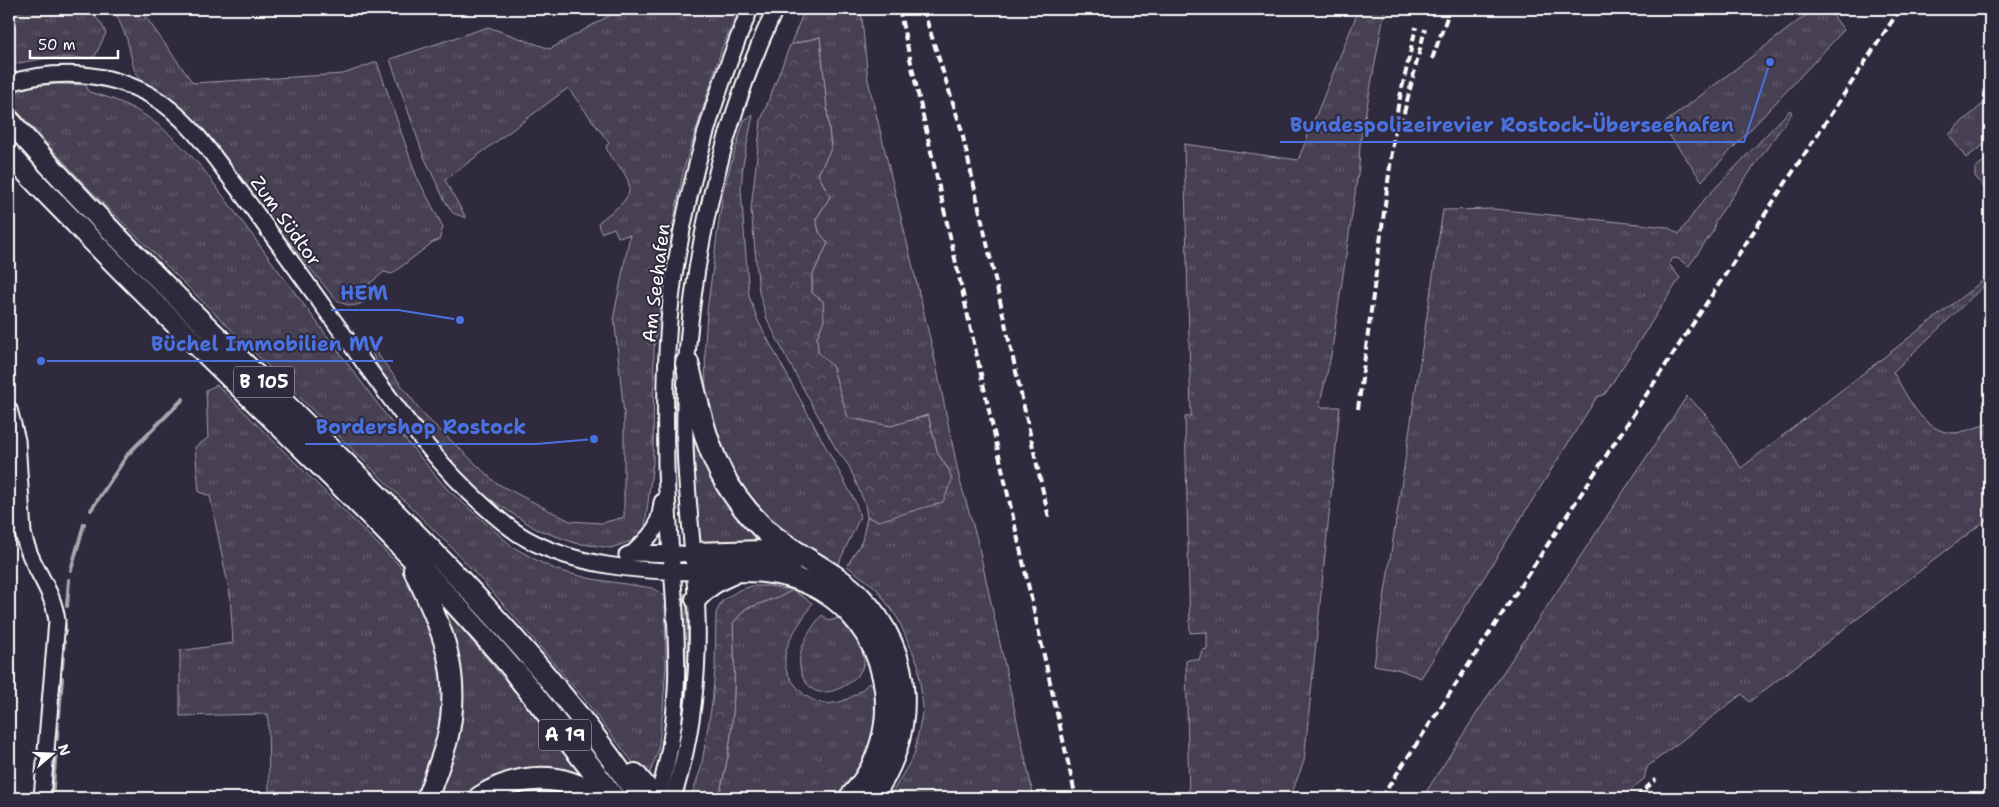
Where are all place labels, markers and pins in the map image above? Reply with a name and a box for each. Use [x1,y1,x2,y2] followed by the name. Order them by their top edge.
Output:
[1280,107,1744,142] callout: Bundespolizeirevier Rostock-Überseehafen
[331,275,398,310] callout: HEM
[141,326,393,361] callout: Büchel Immobilien MV
[305,409,536,444] callout: Bordershop Rostock

